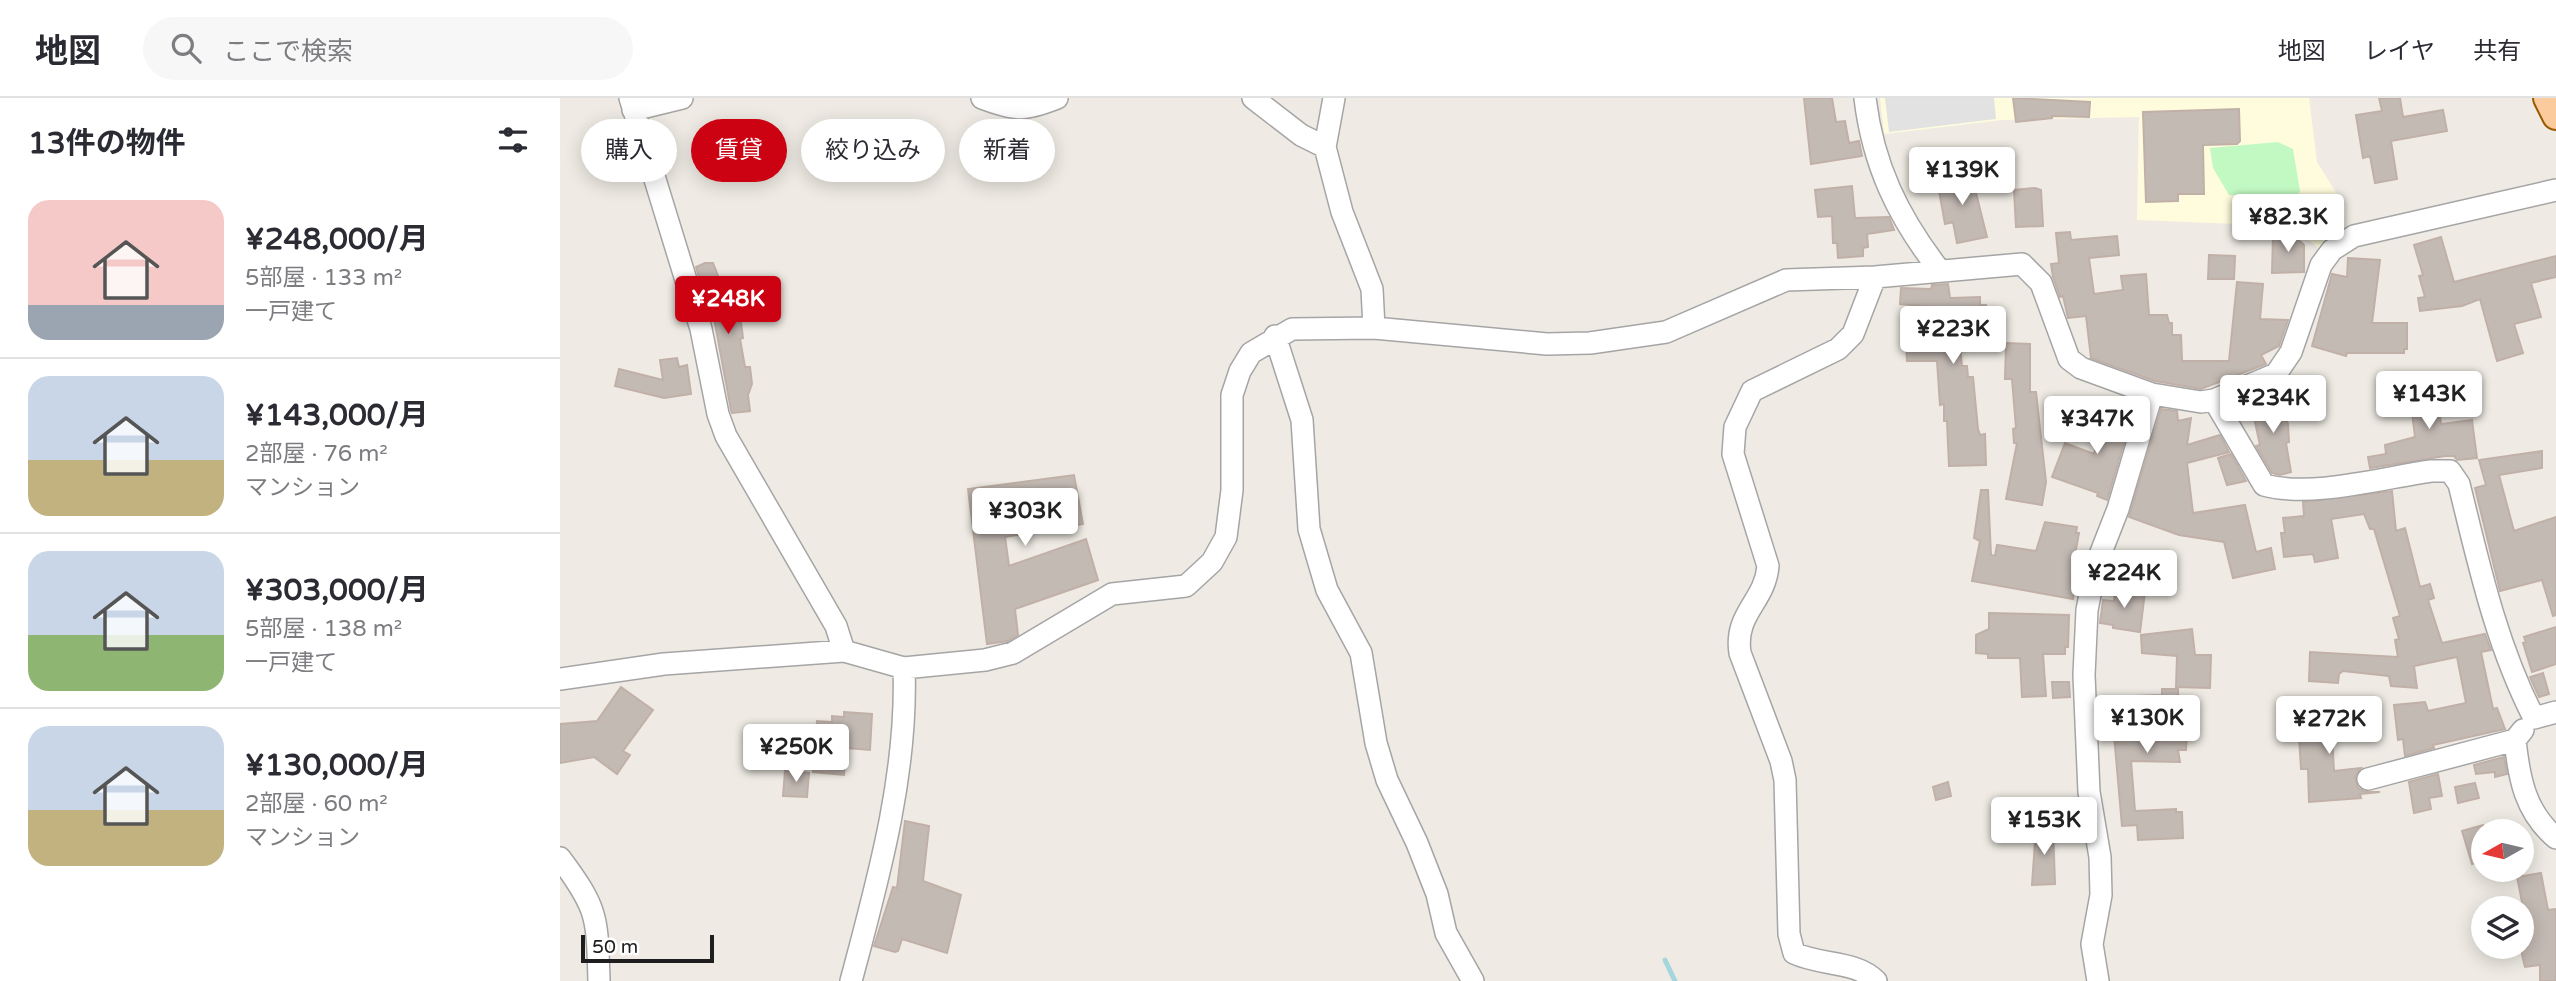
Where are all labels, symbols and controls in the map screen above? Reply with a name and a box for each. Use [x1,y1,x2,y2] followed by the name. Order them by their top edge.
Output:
[143,17,633,80] search box
[167,29,205,67] icon: search
[35,32,101,71] text: 地図
[223,36,353,67] text: ここで検索
[2278,37,2326,66] text: 地図
[2364,37,2435,66] text: レイヤ
[2473,37,2521,66] text: 共有
[581,119,677,182] chip: 購入
[691,119,787,182] chip: 賃貸
[801,119,945,182] chip: 絞り込み
[959,119,1055,182] chip: 新着
[494,121,532,159] icon: filters
[28,125,186,162] text: 13件の物件
[1913,148,2011,207] pin: ¥139K
[1925,156,1999,184] text: ¥139K
[2231,194,2345,254] pin: ¥82.3K
[2248,203,2328,231] text: ¥82.3K
[245,221,429,258] text: ¥248,000/月
[84,228,168,312] icon: home
[245,264,402,292] text: 5部屋 · 133 m²
[679,276,777,336] pin: ¥248K
[691,285,765,313] text: ¥248K
[245,298,337,326] text: 一戸建て
[1904,306,2002,366] pin: ¥223K
[1916,315,1990,343] text: ¥223K
[2380,372,2478,431] pin: ¥143K
[2224,376,2322,435] pin: ¥234K
[2392,380,2466,408] text: ¥143K
[2236,384,2310,412] text: ¥234K
[2048,396,2146,456] pin: ¥347K
[245,397,429,434] text: ¥143,000/月
[84,404,168,488] icon: home
[2060,405,2134,433] text: ¥347K
[245,440,388,468] text: 2部屋 · 76 m²
[245,474,360,502] text: マンション
[976,489,1074,548] pin: ¥303K
[988,497,1062,525] text: ¥303K
[2075,550,2173,610] pin: ¥224K
[2087,559,2161,587] text: ¥224K
[245,572,429,609] text: ¥303,000/月
[84,579,168,663] icon: home
[245,615,402,643] text: 5部屋 · 138 m²
[245,649,337,677] text: 一戸建て
[2098,696,2196,755] pin: ¥130K
[2280,696,2378,756] pin: ¥272K
[2110,704,2184,732] text: ¥130K
[2292,705,2366,733] text: ¥272K
[747,724,845,784] pin: ¥250K
[759,733,833,761] text: ¥250K
[245,747,429,784] text: ¥130,000/月
[84,754,168,838] icon: home
[245,790,388,818] text: 2部屋 · 60 m²
[1995,798,2093,857] pin: ¥153K
[2007,806,2081,834] text: ¥153K
[2471,819,2534,882] north arrow
[2471,819,2534,959] map controls
[245,824,360,852] text: マンション
[2471,896,2534,959] button: layers
[581,932,714,964] scale bar
[592,936,638,958] text: 50 m

